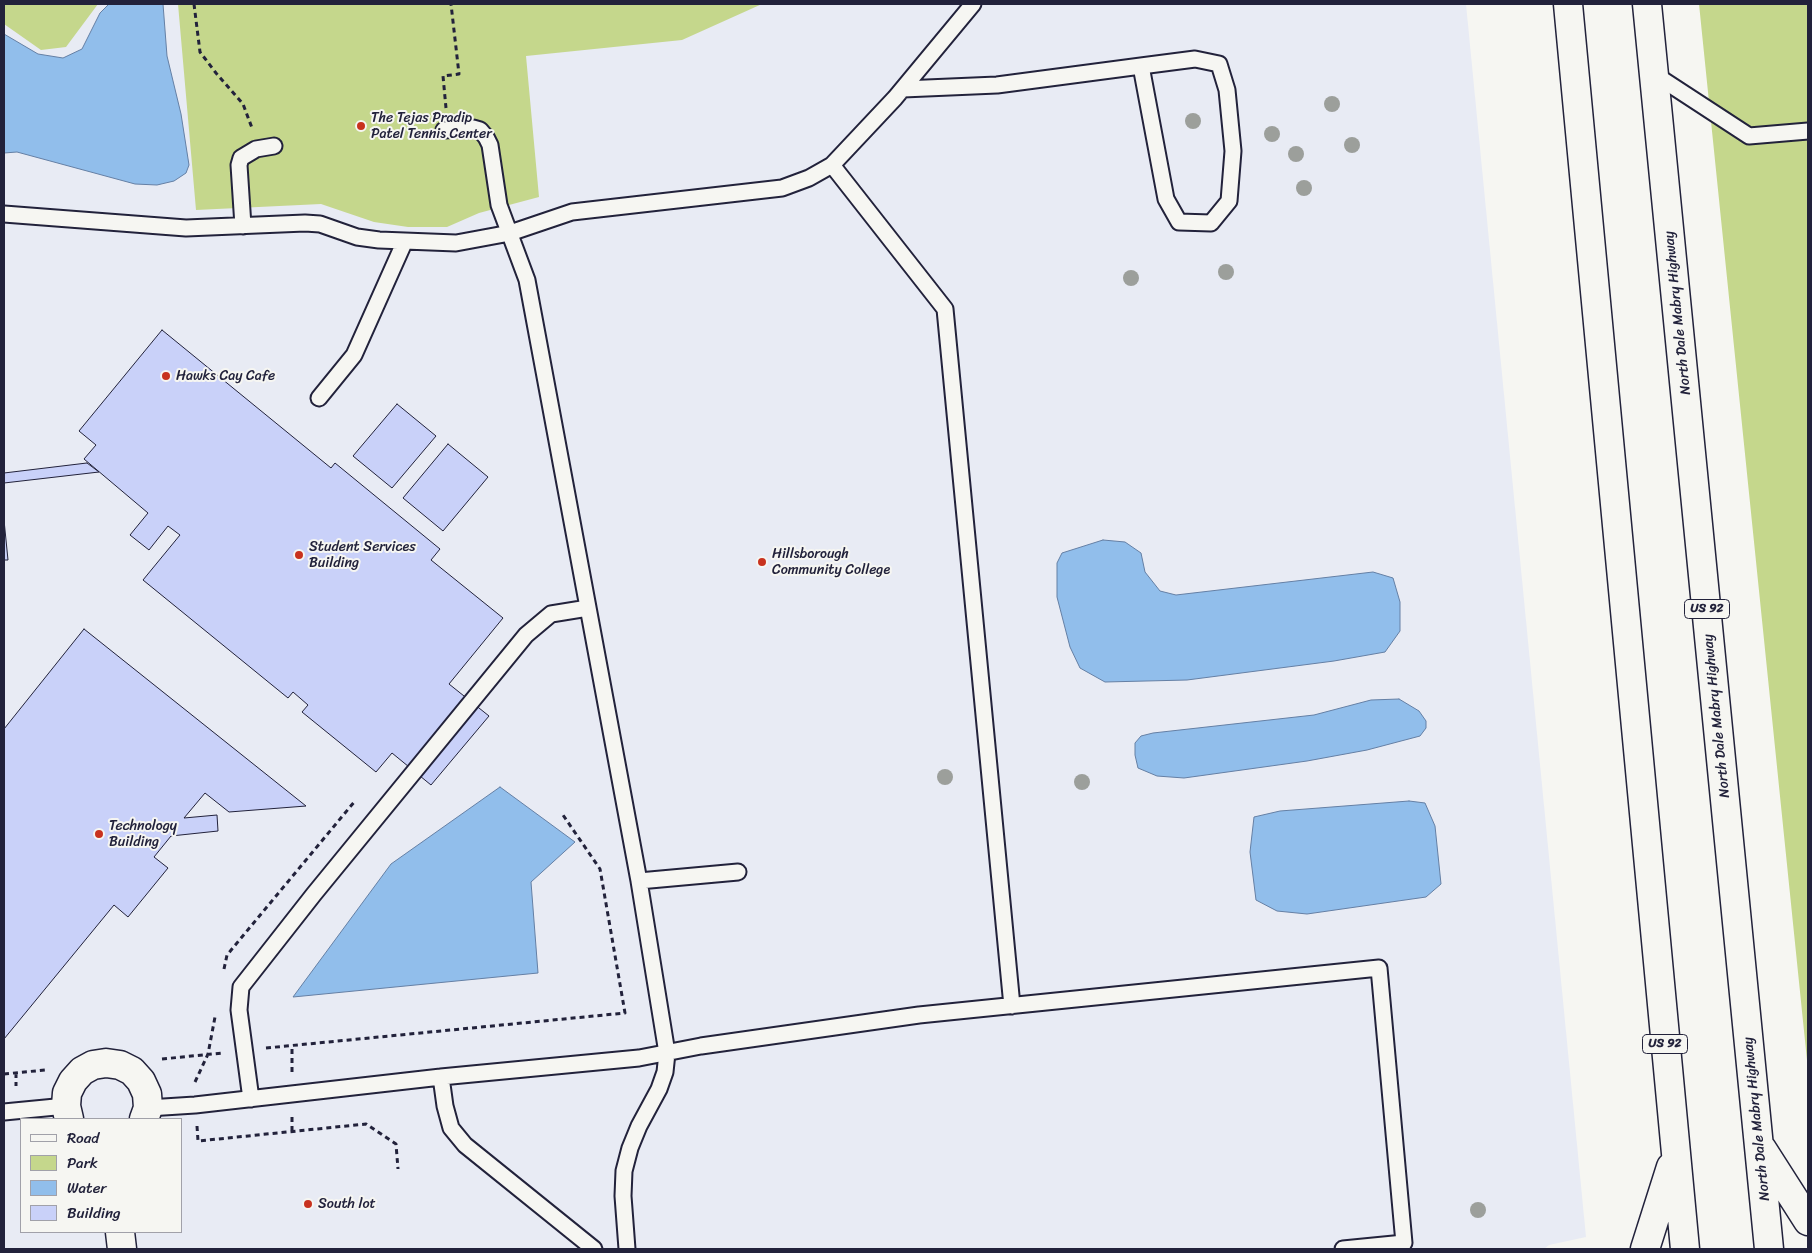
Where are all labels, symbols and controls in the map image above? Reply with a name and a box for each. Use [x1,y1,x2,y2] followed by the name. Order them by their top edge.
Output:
[371,110,492,142] place label: The Tejas Pradip Patel Tennis Center
[355,120,367,132] marker: The Tejas Pradip Patel Tennis Center
[1661,230,1695,396] street label: North Dale Mabry Highway
[176,368,275,384] place label: Hawks Cay Cafe
[160,370,172,382] marker: Hawks Cay Cafe
[309,539,416,572] place label: Student Services Building
[772,546,890,578] place label: Hillsborough Community College
[293,549,305,561] marker: Student Services Building
[756,556,768,568] marker: Hillsborough Community College
[1684,600,1730,618] road number: US 92
[1700,633,1734,799] street label: North Dale Mabry Highway
[109,818,177,850] place label: Technology Building
[93,828,105,840] marker: Technology Building
[1642,1034,1688,1054] road number: US 92
[1740,1036,1774,1202] street label: North Dale Mabry Highway
[20,1118,182,1233] legend
[67,1125,99,1151] text: Road
[67,1150,98,1176] text: Park
[67,1175,107,1201] text: Water
[318,1196,376,1212] place label: South lot
[302,1198,314,1210] marker: South lot
[67,1200,121,1226] text: Building

